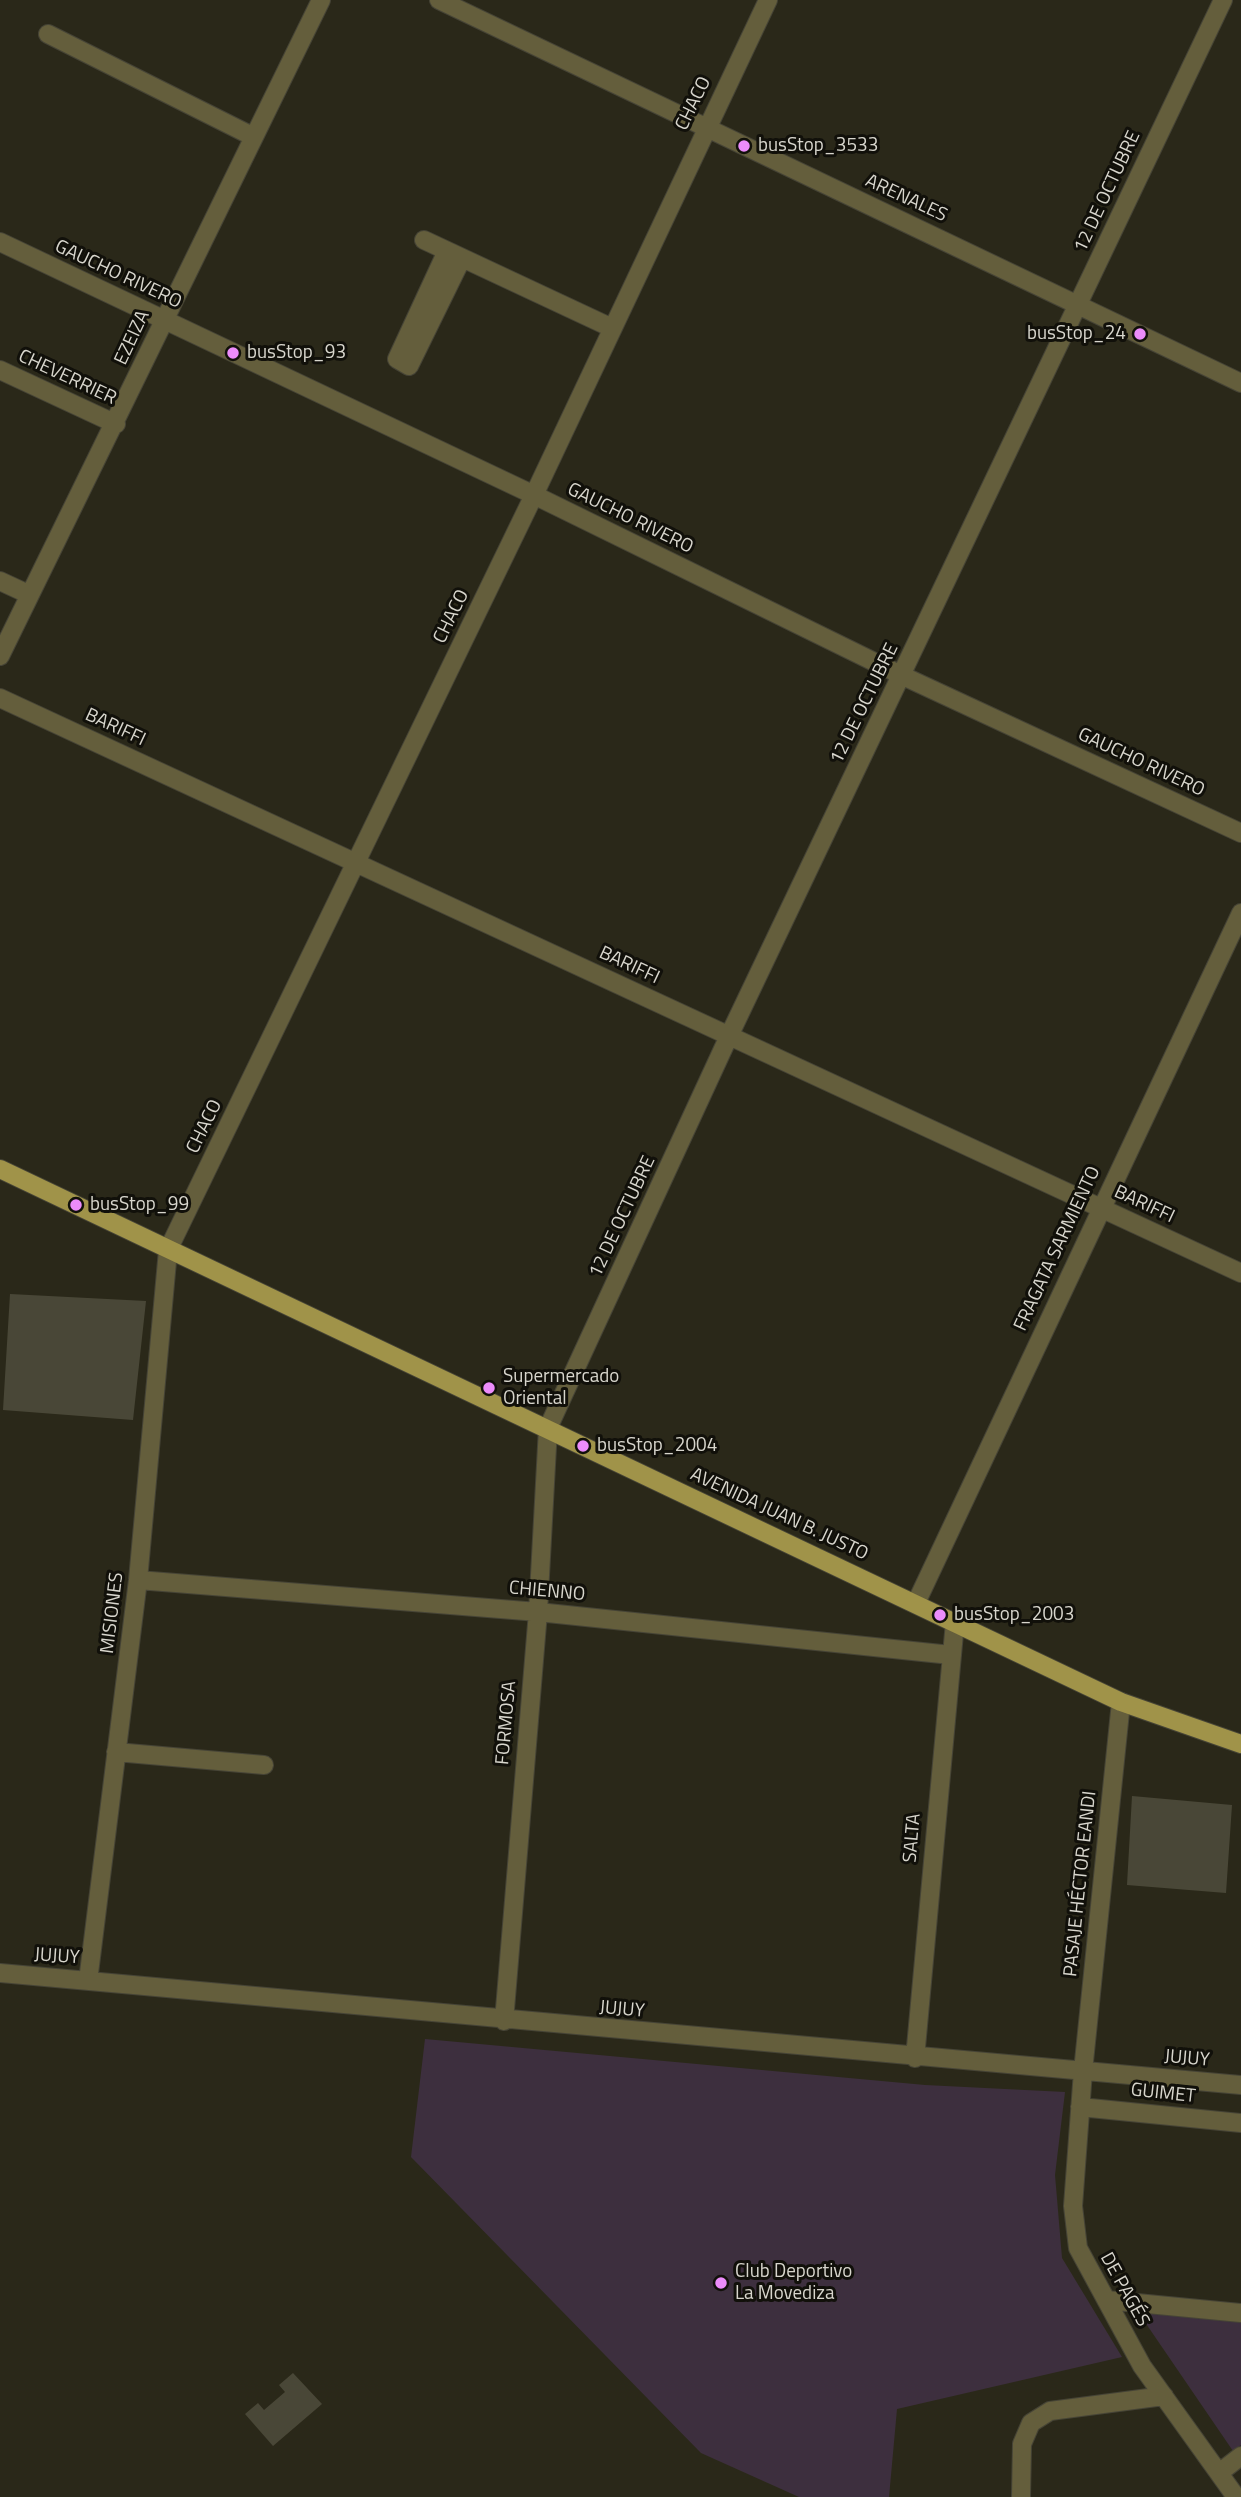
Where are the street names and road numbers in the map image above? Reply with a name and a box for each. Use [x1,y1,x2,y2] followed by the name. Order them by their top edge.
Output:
[671,73,717,135] street label: CHACO
[1070,128,1146,256] street label: 12 DE OCTUBRE
[862,170,950,228] street label: ARENALES
[51,236,185,314] street label: GAUCHO RIVERO
[111,307,155,369] street label: EZEIZA
[14,345,120,411] street label: CHEVERRIER
[563,479,697,559] street label: GAUCHO RIVERO
[429,586,475,648] street label: CHACO
[826,640,904,768] street label: 12 DE OCTUBRE
[81,704,149,752] street label: BARIFFI
[1074,724,1208,802] street label: GAUCHO RIVERO
[595,942,663,990] street label: BARIFFI
[182,1096,228,1158] street label: CHACO
[585,1153,661,1281] street label: 12 DE OCTUBRE
[1010,1163,1106,1335] street label: FRAGATA SARMIENTO
[1110,1181,1178,1229] street label: BARIFFI
[687,1464,871,1566] street label: AVENIDA JUAN B. JUSTO
[97,1571,129,1655] street label: MISIONES
[508,1577,586,1607] street label: CHIENNO
[492,1680,522,1766] street label: FORMOSA
[1060,1790,1102,1978] street label: PASAJE HÉCTOR EANDI
[900,1813,926,1863] street label: SALTA
[34,1944,80,1970] street label: JUJUY
[598,1997,646,2023] street label: JUJUY
[1163,2046,1211,2072] street label: JUJUY
[1129,2079,1197,2109] street label: GUIMET
[1094,2249,1154,2331] street label: DE PAGÉS

